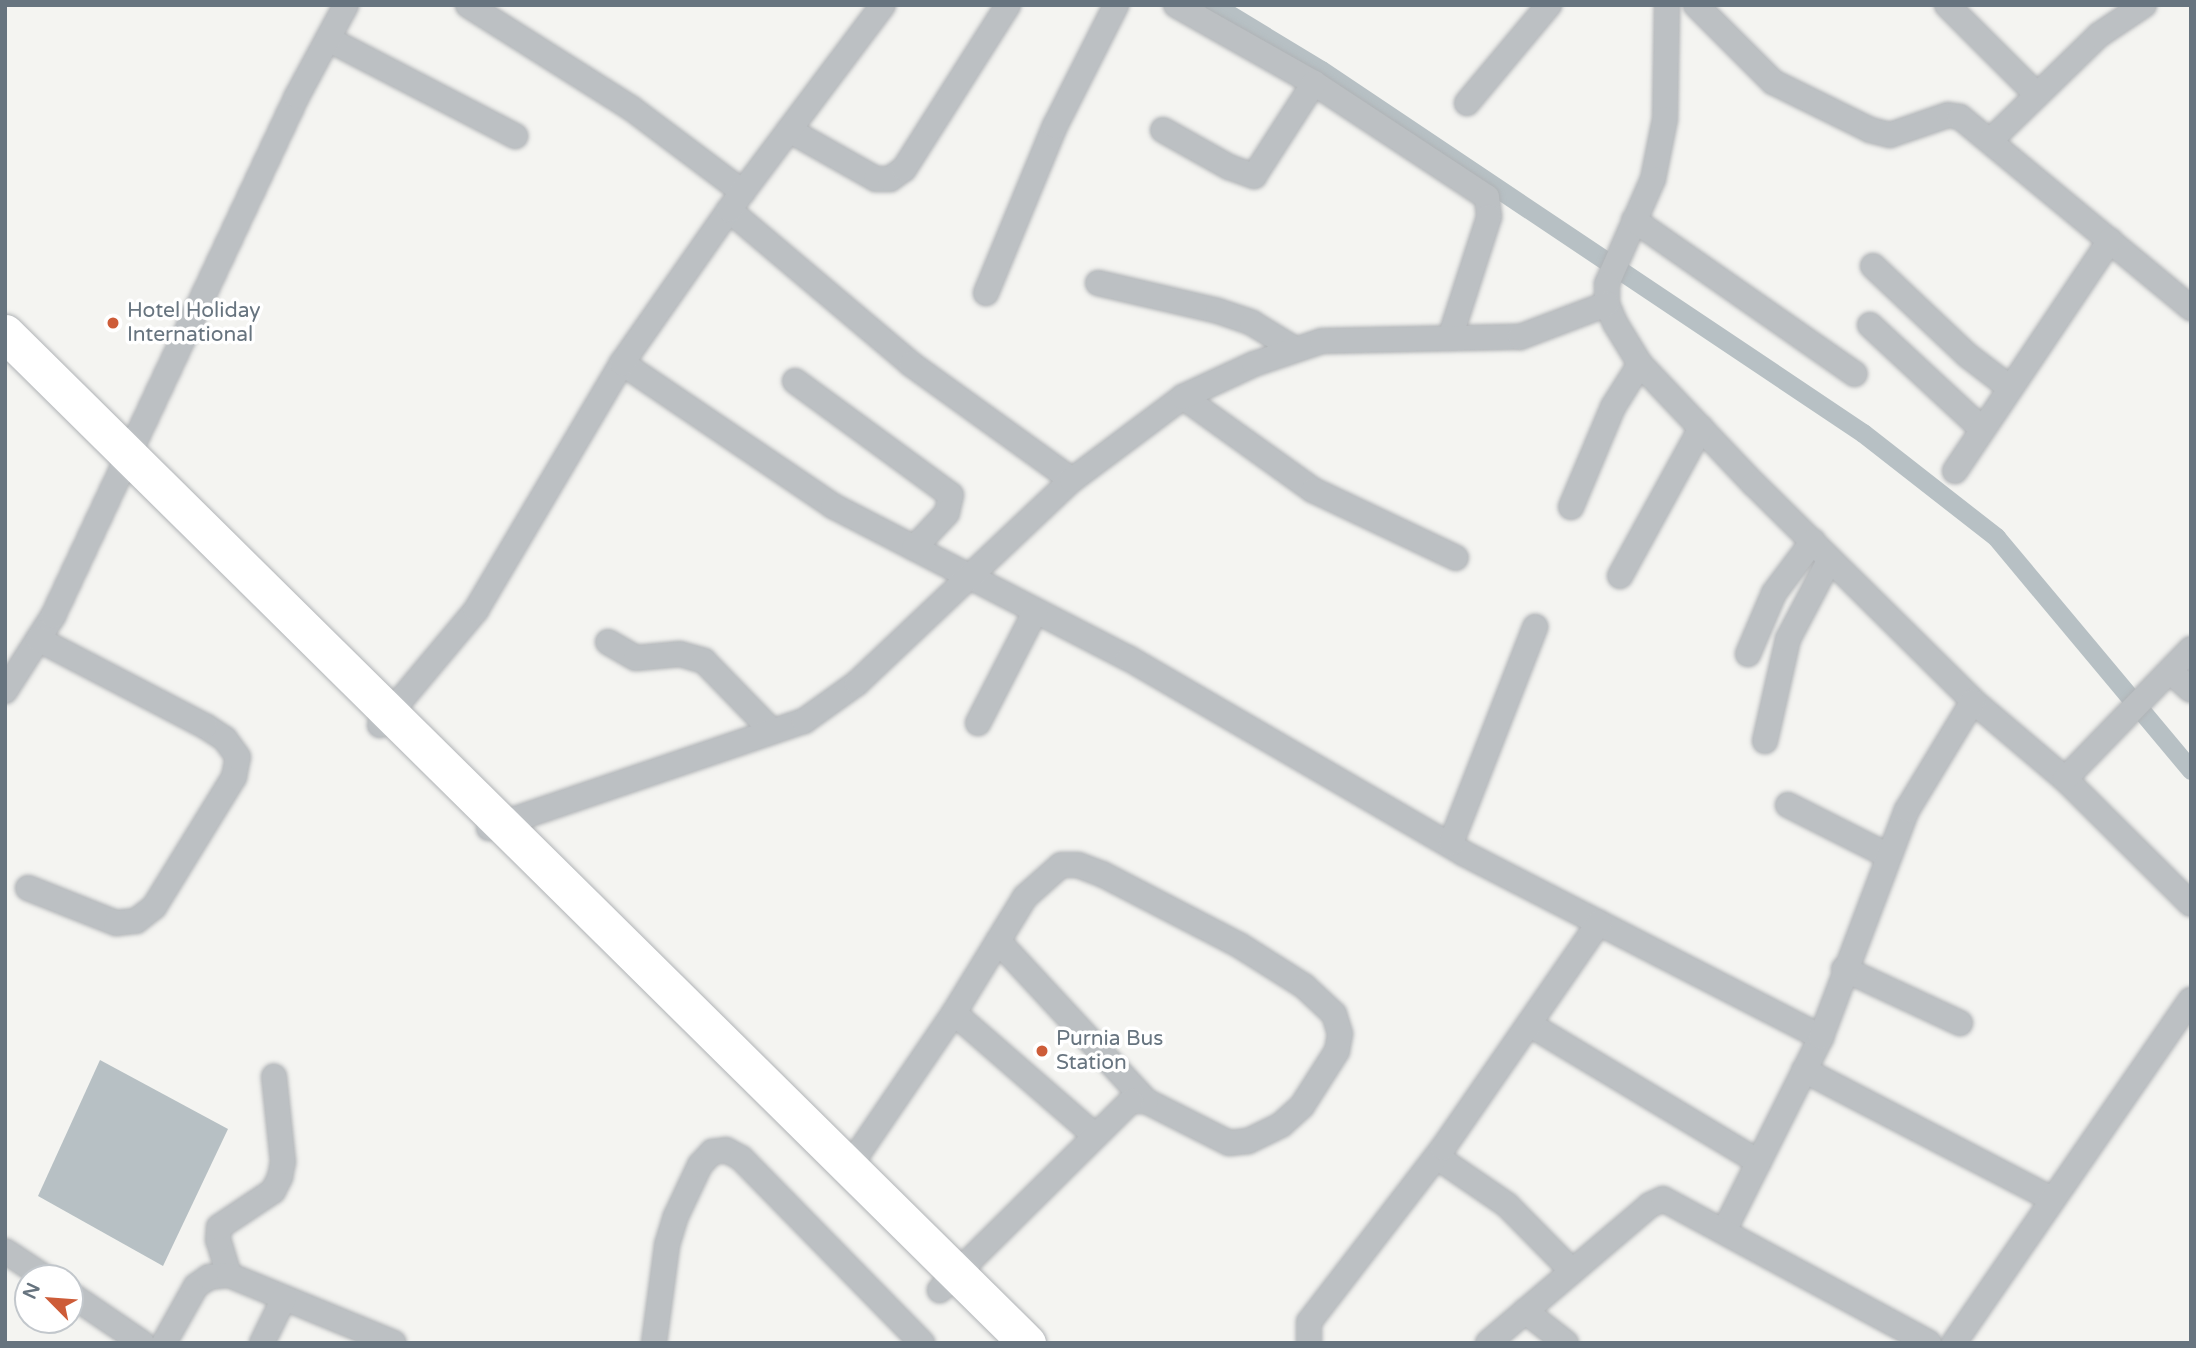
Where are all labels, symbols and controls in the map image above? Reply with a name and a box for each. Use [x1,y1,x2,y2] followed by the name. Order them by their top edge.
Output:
[127,298,261,348] place label: Hotel Holiday International
[105,315,121,331] marker: Hotel Holiday International
[1056,1026,1163,1076] place label: Purnia Bus Station
[1034,1043,1050,1059] marker: Purnia Bus Station
[14,1264,84,1334] north arrow
[19,1279,45,1303] text: N

